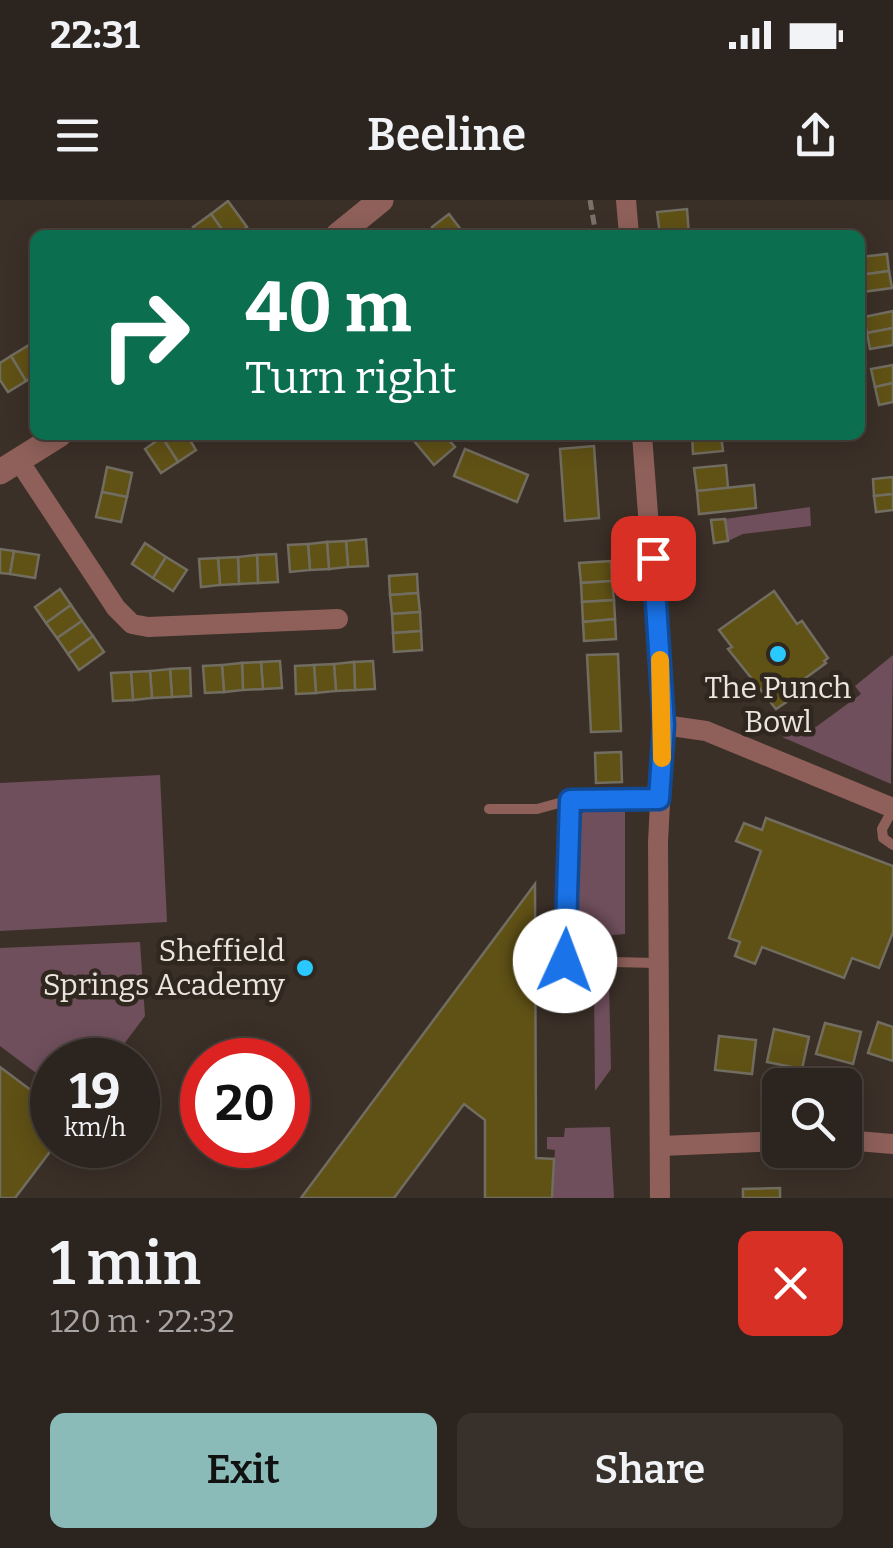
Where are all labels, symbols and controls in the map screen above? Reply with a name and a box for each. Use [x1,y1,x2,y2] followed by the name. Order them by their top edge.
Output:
[50,12,140,58] text: 22:31
[50,108,105,163] icon: menu
[367,108,526,162] text: Beeline
[788,108,843,163] icon: share
[245,266,411,350] text: 40 m
[80,270,210,400] icon: right
[245,351,457,405] text: Turn right
[611,516,696,601] pin
[626,531,681,586] icon: arrive
[767,643,789,665] marker: The Punch Bowl
[705,670,852,740] place label: The Punch Bowl
[513,909,617,1013] position arrow
[43,933,285,1003] place label: Sheffield Springs Academy
[294,957,316,979] marker: Sheffield Springs Academy
[180,1038,310,1168] speed limit sign: 20
[69,1061,121,1121] text: 19
[762,1068,862,1168] map controls
[762,1068,862,1168] button: search
[64,1113,126,1143] text: km/h
[50,1228,201,1300] text: 1 min
[738,1231,843,1336] button: close
[50,1302,235,1340] text: 120 m · 22:32
[50,1413,437,1528] button: Exit
[457,1413,843,1528] button: Share

